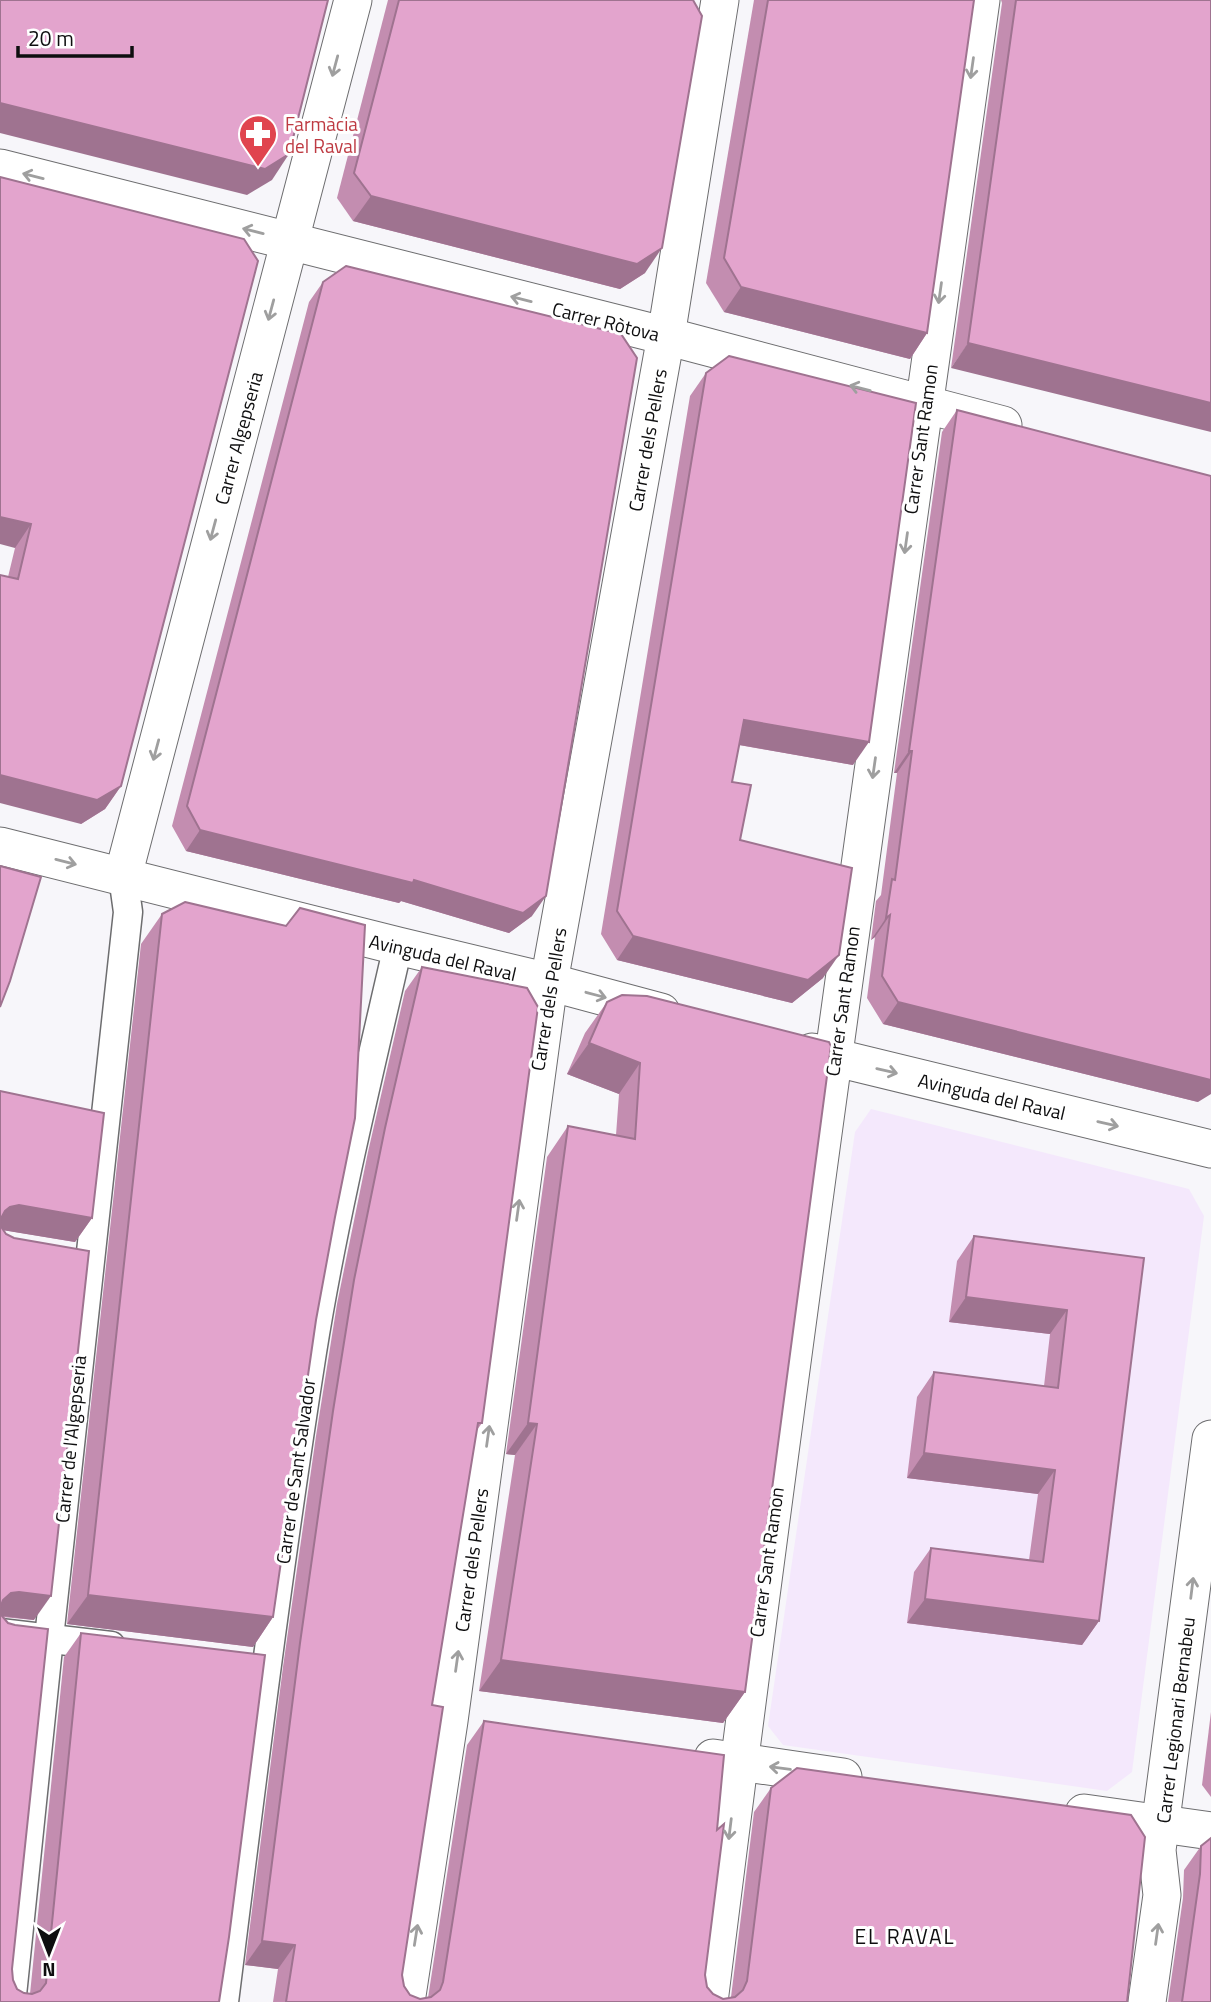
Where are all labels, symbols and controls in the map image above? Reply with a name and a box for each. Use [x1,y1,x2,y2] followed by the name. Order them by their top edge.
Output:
[18,14,131,58] scale bar
[28,22,74,54] text: 20 m
[328,54,341,77] one-way arrow
[965,56,978,78] one-way arrow
[285,109,358,160] place label: Farmàcia del Raval
[237,113,279,168] pharmacy icon: Farmàcia del Raval
[22,169,45,182] one-way arrow
[243,224,265,237] one-way arrow
[934,281,947,304] one-way arrow
[510,292,532,305] one-way arrow
[549,294,663,348] street label: Carrer Ròtova
[264,298,277,321] one-way arrow
[895,362,945,516] street label: Carrer Sant Ramon
[620,366,674,514] street label: Carrer dels Pellers
[206,368,270,508] street label: Carrer Algepseria
[849,381,872,394] one-way arrow
[206,519,219,541] one-way arrow
[899,531,912,553] one-way arrow
[149,738,162,761] one-way arrow
[868,756,881,779] one-way arrow
[54,856,77,869] one-way arrow
[817,924,867,1078] street label: Carrer Sant Ramon
[522,925,574,1073] street label: Carrer dels Pellers
[366,926,520,988] street label: Avinguda del Raval
[585,989,607,1002] one-way arrow
[875,1065,898,1078] one-way arrow
[915,1065,1069,1127] street label: Avinguda del Raval
[1096,1118,1119,1131] one-way arrow
[512,1199,525,1222] one-way arrow
[47,1353,93,1524] street label: Carrer de l'Algepseria
[268,1376,322,1566] street label: Carrer de Sant Salvador
[481,1425,494,1447] one-way arrow
[741,1485,791,1639] street label: Carrer Sant Ramon
[447,1486,495,1634] street label: Carrer dels Pellers
[1186,1577,1199,1599] one-way arrow
[1148,1615,1202,1825] street label: Carrer Legionari Bernabeu
[451,1650,464,1673] one-way arrow
[769,1761,792,1774] one-way arrow
[724,1817,737,1840] one-way arrow
[14,1918,84,1988] north arrow
[854,1920,956,1952] district label: EL RAVAL
[410,1924,423,1946] one-way arrow
[1150,1924,1163,1946] one-way arrow
[42,1956,56,1985] text: N

